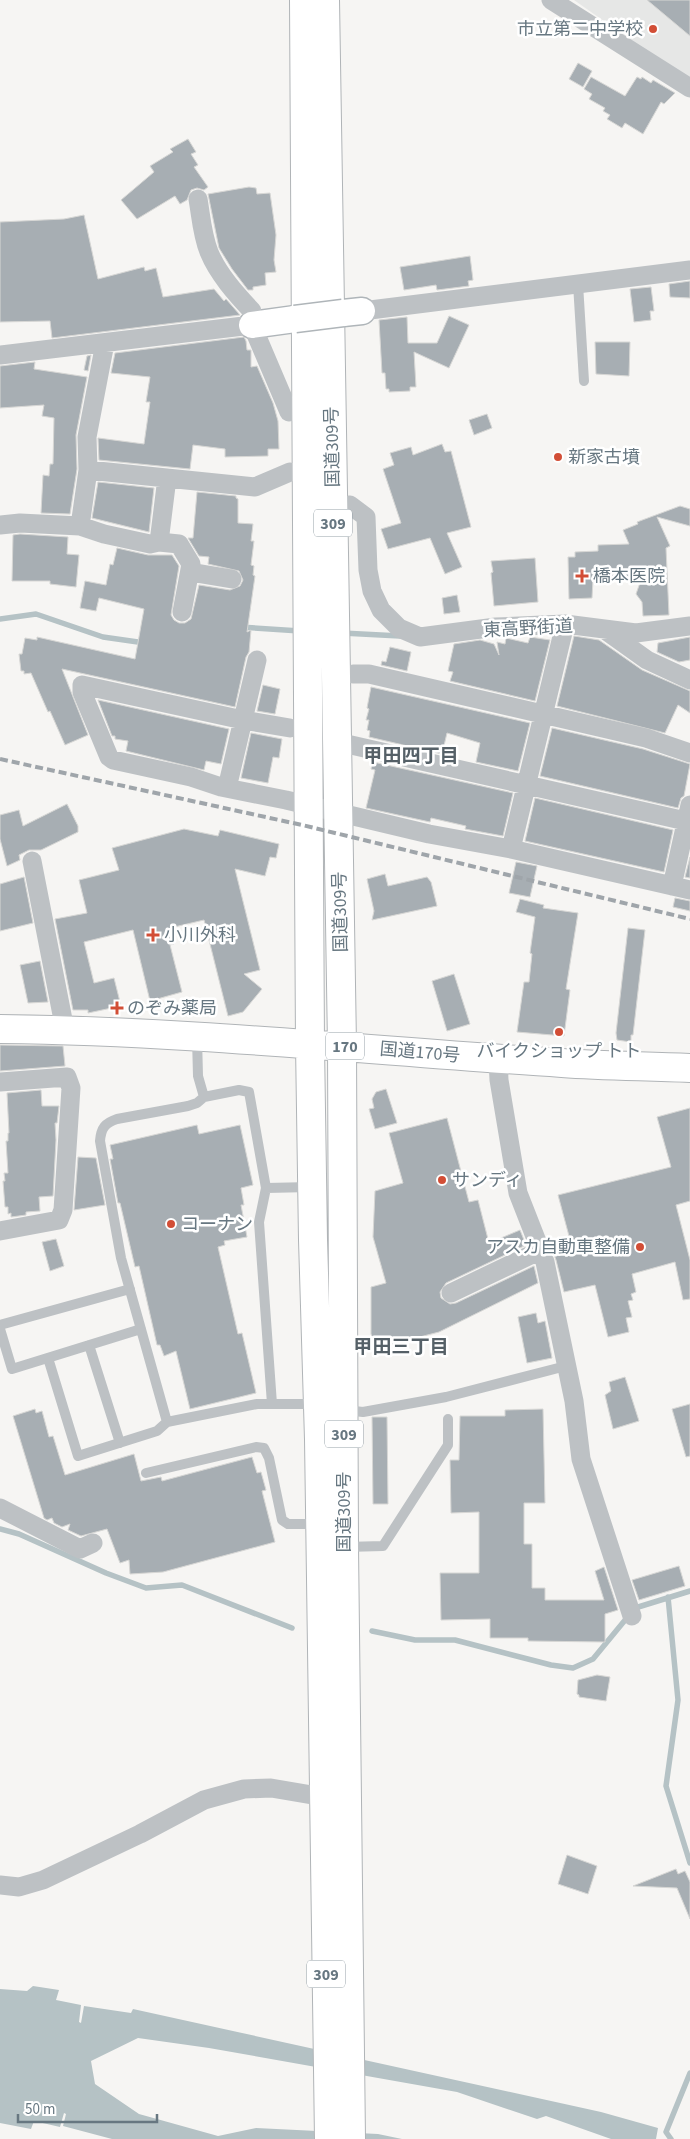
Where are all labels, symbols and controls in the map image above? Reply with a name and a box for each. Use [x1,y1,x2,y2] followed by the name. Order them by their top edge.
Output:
[517,17,643,42] place label: 市立第二中学校
[647,23,659,35] marker: 市立第二中学校
[319,406,346,488] street label: 国道309号
[568,445,640,470] place label: 新家古墳
[552,451,564,463] marker: 新家古墳
[314,509,352,536] road number: 309
[593,564,665,589] place label: 橋本医院
[575,569,589,583] marker: 橋本医院
[482,614,574,643] street label: 東高野街道
[363,743,459,770] district label: 甲田四丁目
[327,871,354,953] street label: 国道309号
[164,923,236,948] place label: 小川外科
[146,928,160,942] marker: 小川外科
[127,996,217,1021] place label: のぞみ薬局
[111,1002,123,1014] marker: のぞみ薬局
[553,1026,565,1038] marker: バイクショップ トト
[326,1032,364,1060] road number: 170
[379,1037,461,1068] street label: 国道170号
[476,1039,642,1064] place label: バイクショップ トト
[452,1168,523,1193] place label: サンディ
[436,1174,448,1186] marker: サンディ
[181,1212,253,1237] place label: コーナン
[165,1218,177,1230] marker: コーナン
[486,1235,630,1260] place label: アスカ自動車整備
[634,1241,646,1253] marker: アスカ自動車整備
[353,1334,449,1361] district label: 甲田三丁目
[325,1420,363,1448] road number: 309
[332,1472,357,1552] street label: 国道309号
[307,1960,345,1988] road number: 309
[18,2092,156,2124] scale bar
[25,2099,55,2120] text: 50 m

